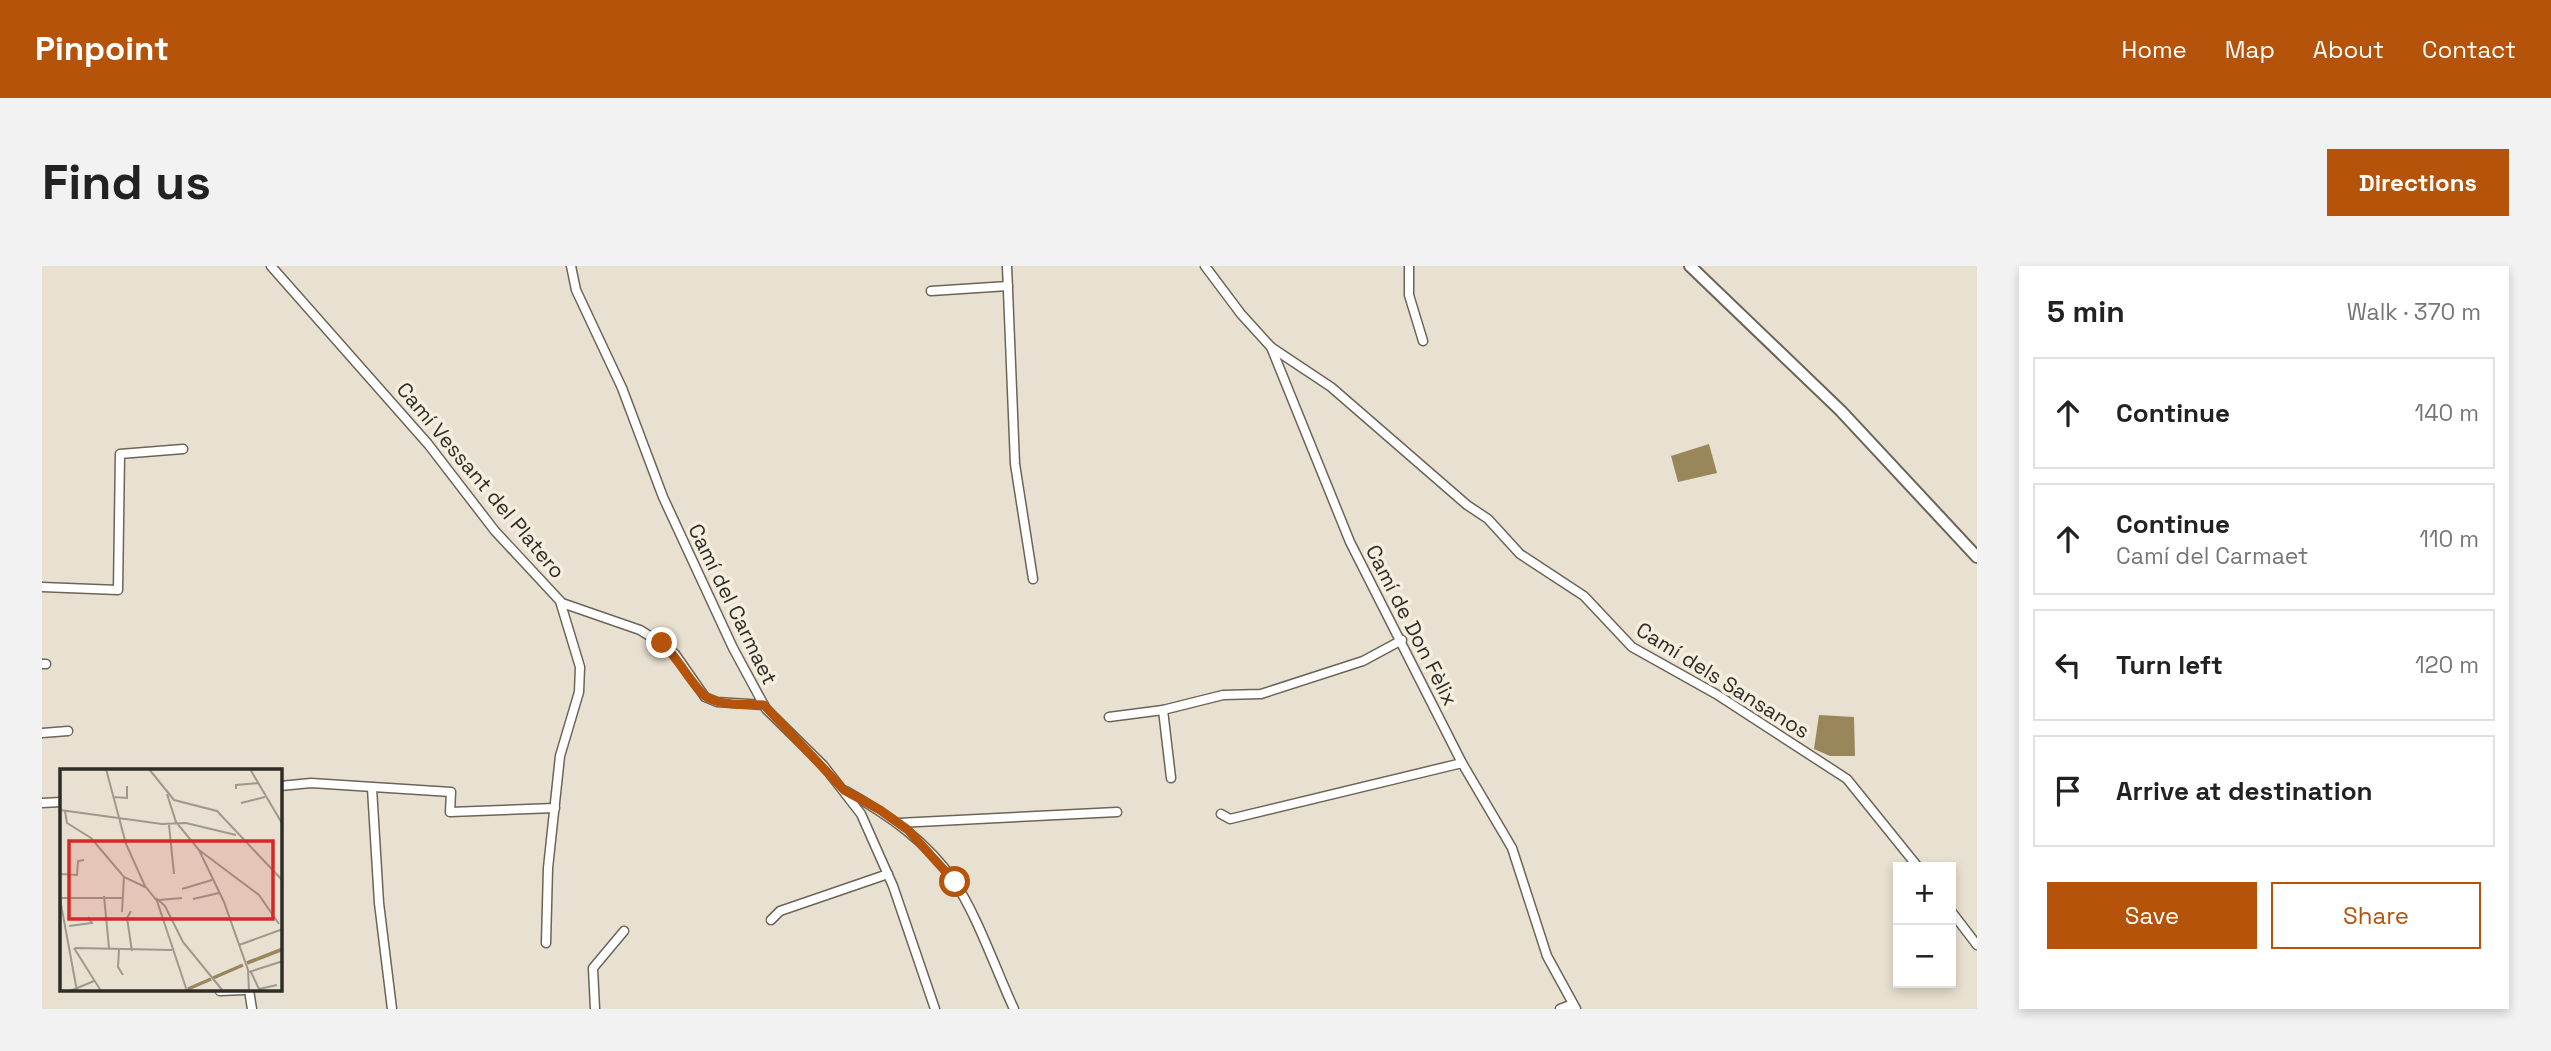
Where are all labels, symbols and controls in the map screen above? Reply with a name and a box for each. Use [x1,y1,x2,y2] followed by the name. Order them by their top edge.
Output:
[35,28,169,70] text: Pinpoint
[2121,34,2187,65] text: Home
[2225,34,2275,65] text: Map
[2313,34,2384,65] text: About
[2422,34,2516,65] text: Contact
[2327,149,2509,216] button: Directions
[42,151,211,213] text: Find us
[2047,292,2125,331] text: 5 min
[2347,297,2481,327] text: Walk · 370 m
[391,376,571,584] street label: Camí Vessant del Platero
[2049,394,2087,432] icon: ahead
[2116,396,2230,430] text: Continue
[2415,398,2479,428] text: 140 m
[2116,507,2230,541] text: Continue
[682,519,784,689] street label: Camí del Carmaet
[2049,520,2087,558] icon: ahead
[2419,524,2479,554] text: 110 m
[1360,540,1464,710] street label: Camí de Don Fèlix
[2116,541,2308,571] text: Camí del Carmaet
[1631,616,1815,744] street label: Camí dels Sansanos
[646,627,677,658] route end
[2049,646,2087,684] icon: left
[2116,648,2223,682] text: Turn left
[2415,650,2479,680] text: 120 m
[60,769,282,992] inset map
[2049,772,2087,810] icon: arrive
[2116,774,2373,808] text: Arrive at destination
[1893,862,1956,988] map controls
[1893,862,1956,925] button: +
[939,866,970,897] route start
[2047,882,2257,949] button: Save
[2271,882,2481,949] button: Share
[1893,925,1956,988] button: −

